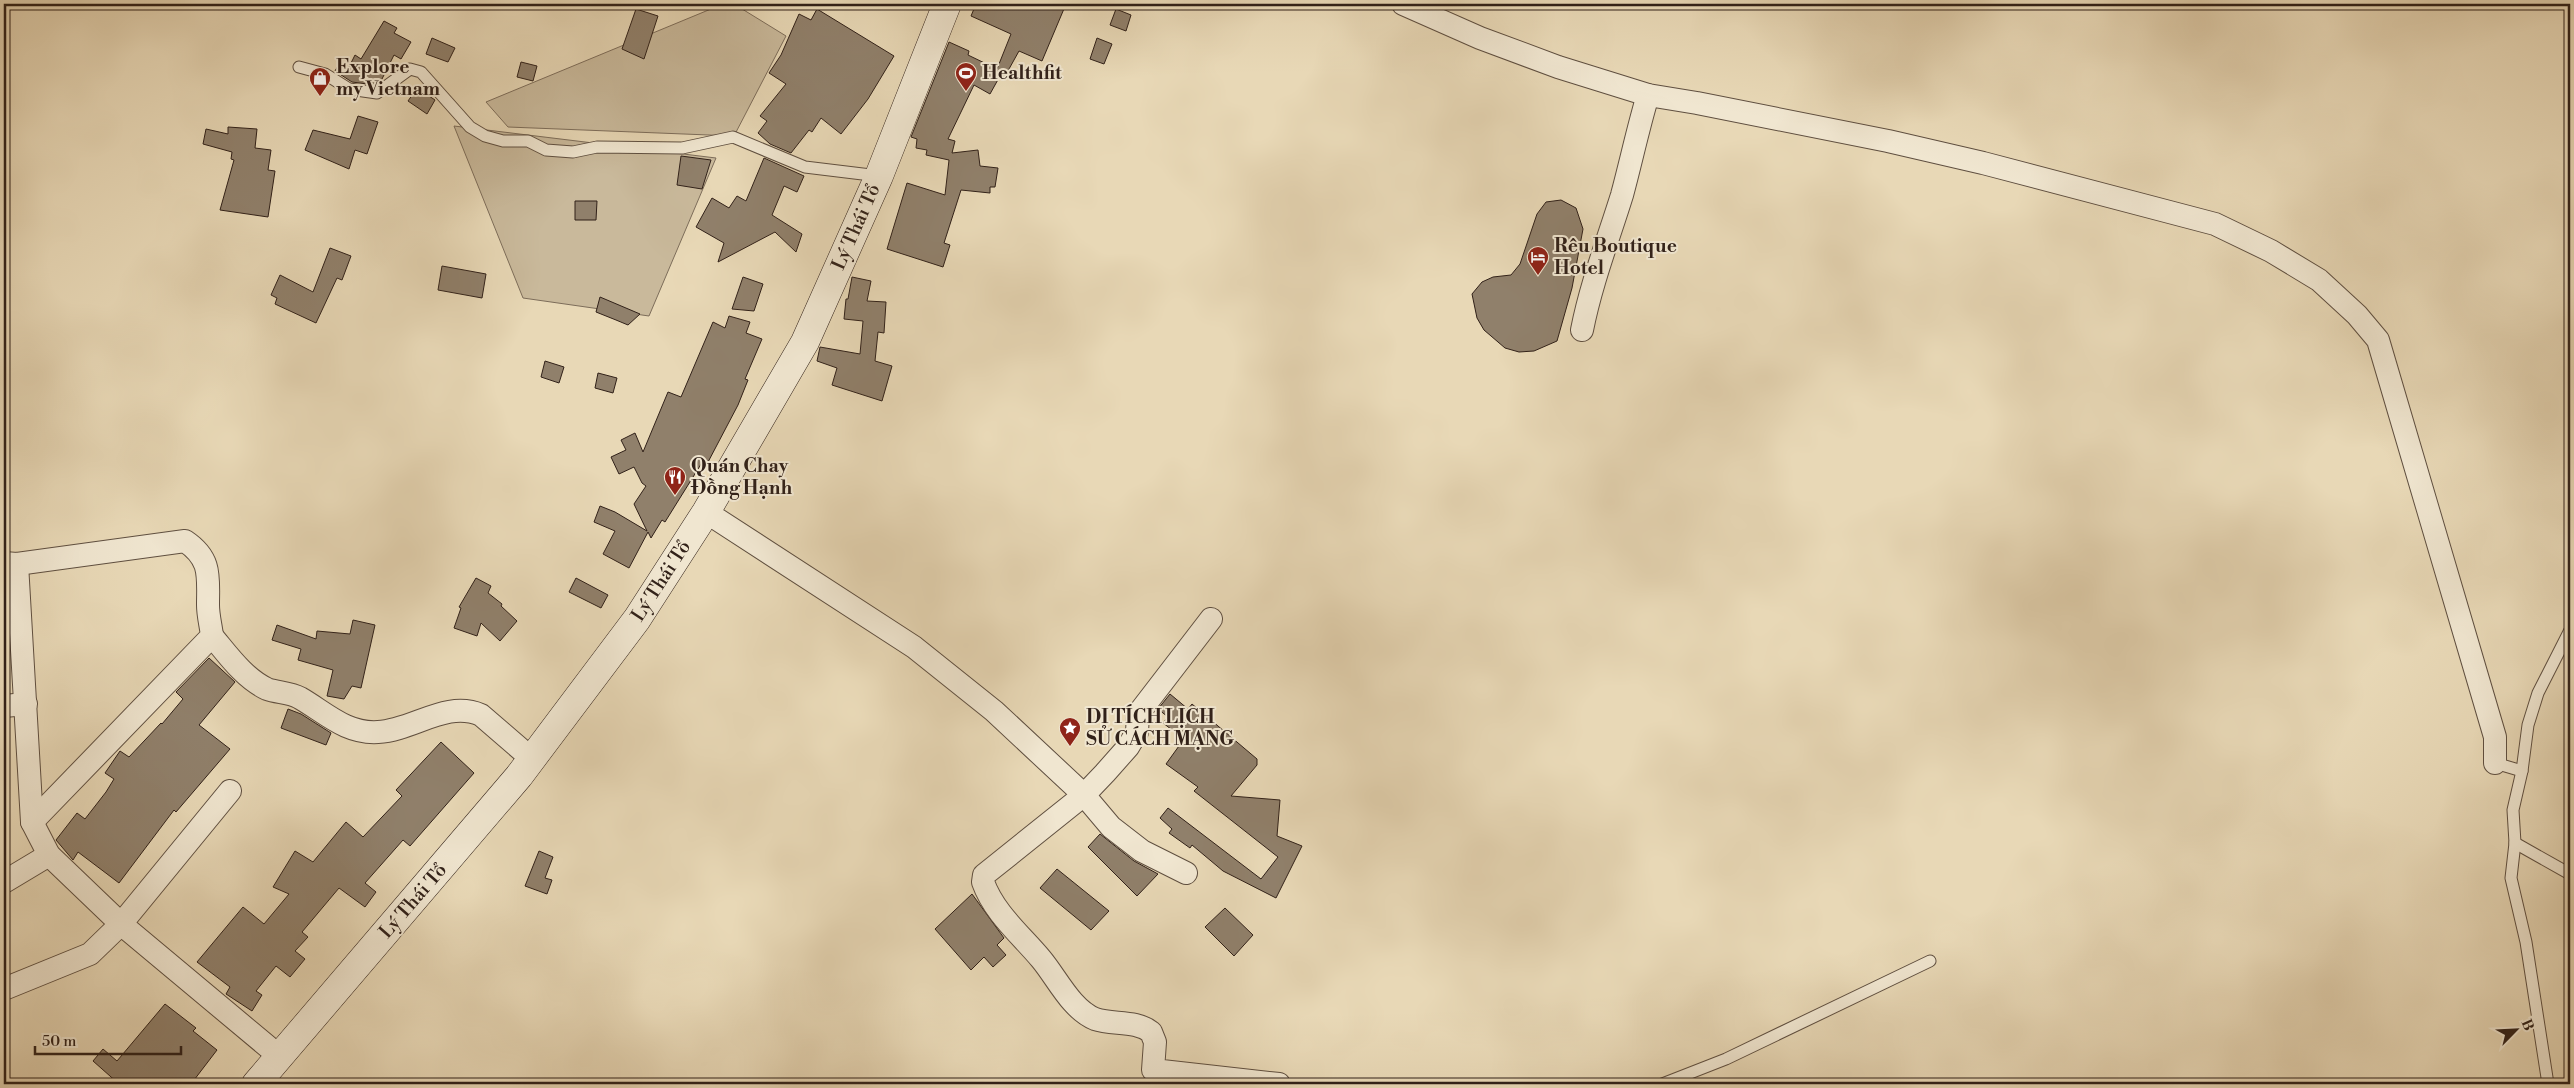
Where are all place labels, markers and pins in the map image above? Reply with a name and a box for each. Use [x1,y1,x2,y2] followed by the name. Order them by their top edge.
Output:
[336,55,440,101] place label: Explore my Vietnam
[954,61,978,92] sports icon: Healthfit
[982,61,1062,85] place label: Healthfit
[308,66,332,97] shop icon: Explore my Vietnam
[1554,234,1677,280] place label: Rêu Boutique Hotel
[1526,245,1550,276] hotel icon: Rêu Boutique Hotel
[690,454,792,500] place label: Quán Chay Đồng Hạnh
[663,465,687,496] restaurant icon: Quán Chay Đồng Hạnh
[1086,704,1234,751] place label: DI TÍCH LỊCH SỬ CÁCH MẠNG
[1058,716,1082,747] place icon: DI TÍCH LỊCH SỬ CÁCH MẠNG

